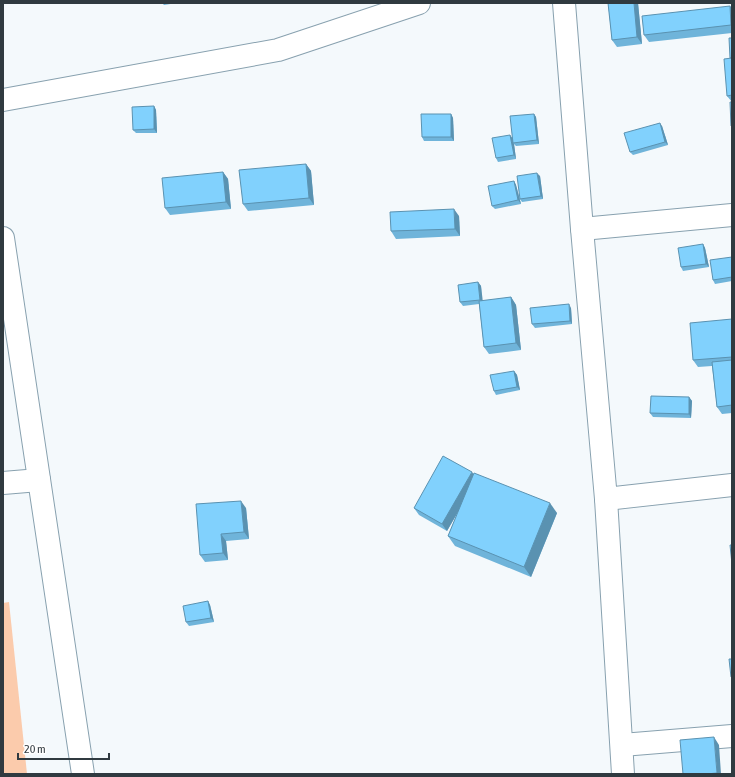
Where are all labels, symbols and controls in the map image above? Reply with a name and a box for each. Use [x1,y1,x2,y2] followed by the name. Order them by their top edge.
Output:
[18,735,109,761] scale bar
[24,742,46,756] text: 20 m

